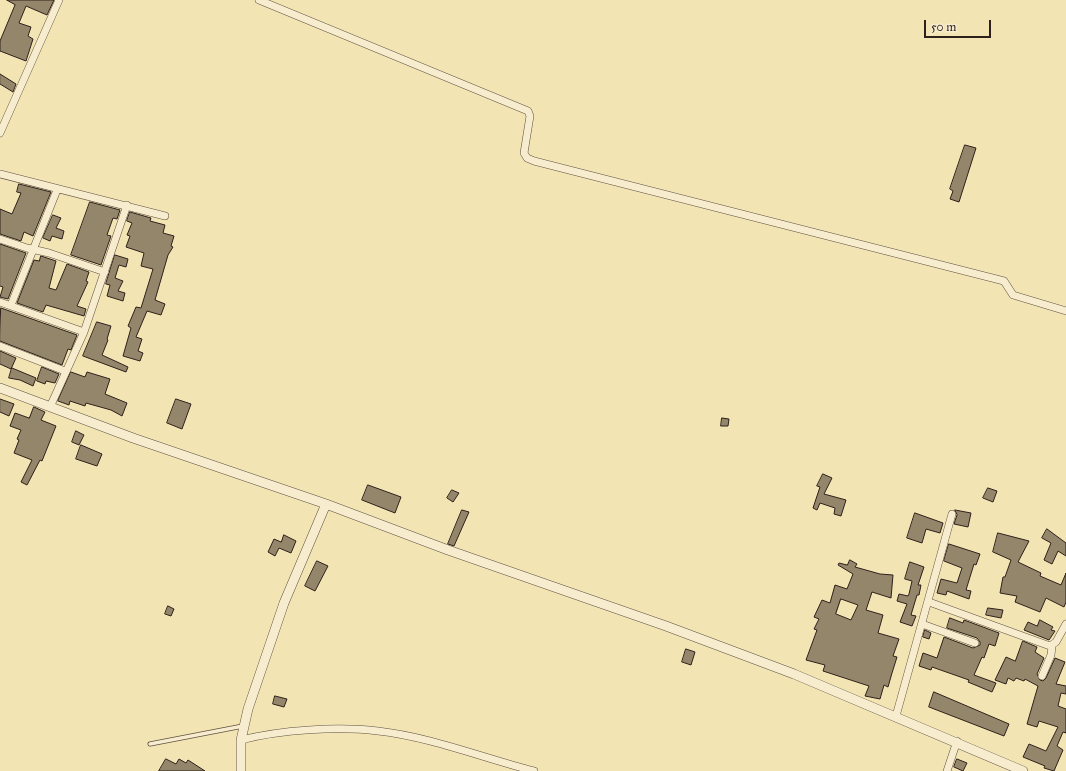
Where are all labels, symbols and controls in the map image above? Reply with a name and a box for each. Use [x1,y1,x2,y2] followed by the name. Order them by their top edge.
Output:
[926,12,993,38] scale bar
[931,20,956,34] text: 50 m

